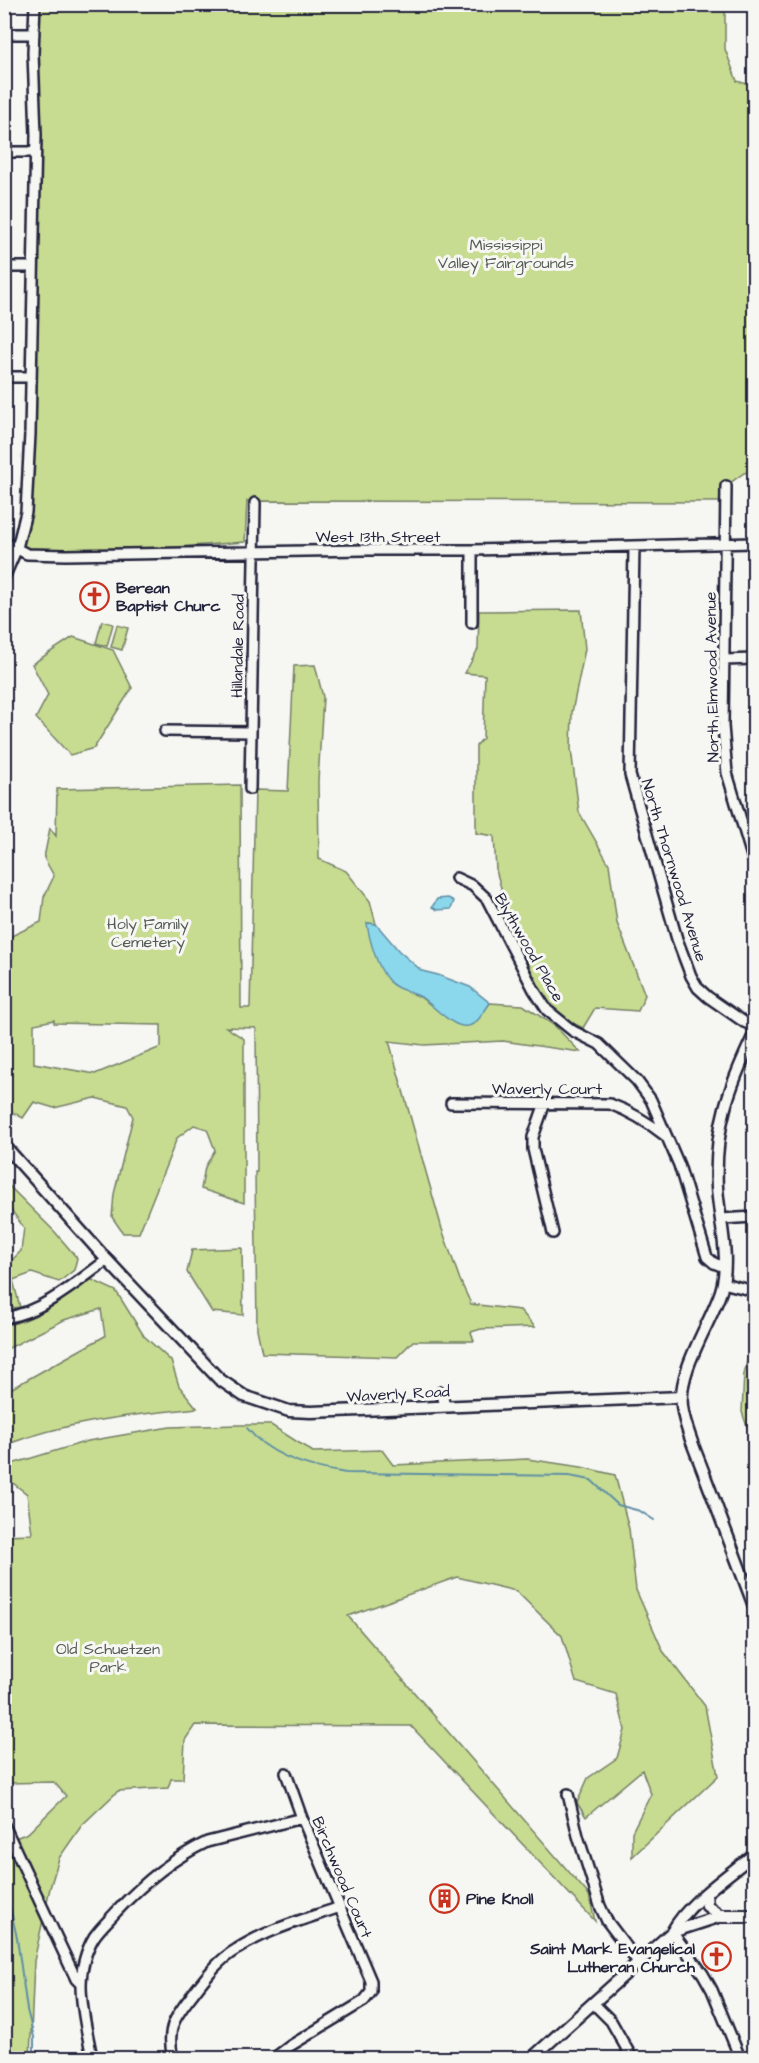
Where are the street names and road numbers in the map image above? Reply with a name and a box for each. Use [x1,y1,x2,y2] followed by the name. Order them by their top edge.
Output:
[316,526,441,548] street label: West 13th Street
[700,591,724,762] street label: North Elmwood Avenue
[226,594,250,698] street label: Hillandale Road
[636,776,712,965] street label: North Thornwood Avenue
[488,889,569,1007] street label: Blythwood Place
[492,1078,603,1101] street label: Waverly Court
[346,1380,450,1409] street label: Waverly Road
[307,1813,378,1942] street label: Birchwood Court

